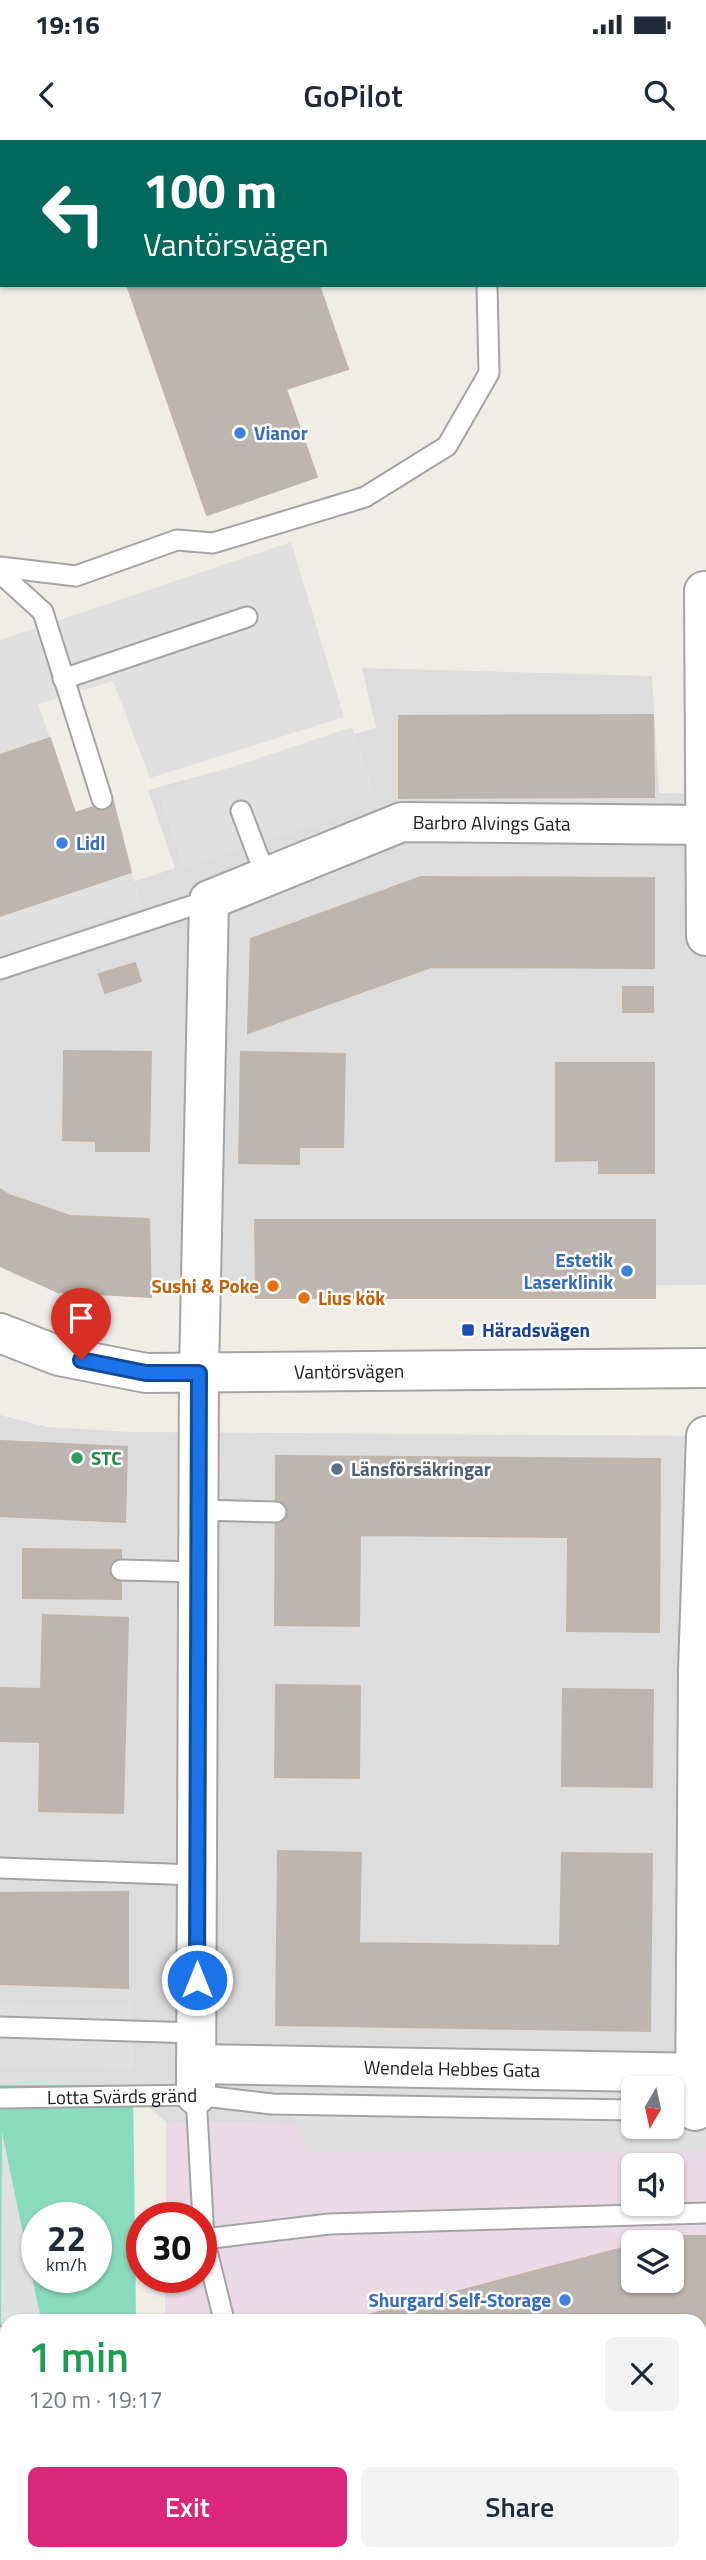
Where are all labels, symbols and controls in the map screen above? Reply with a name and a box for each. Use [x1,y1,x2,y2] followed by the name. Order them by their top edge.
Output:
[35,5,100,44] text: 19:16
[303,71,403,119] text: GoPilot
[28,76,66,114] icon: back
[640,76,678,114] icon: search
[143,152,277,227] text: 100 m
[28,168,119,259] icon: left
[143,220,329,268] text: Vantörsvägen
[254,418,308,447] place label: Vianor
[232,425,248,441] marker: Vianor
[413,807,571,838] street label: Barbro Alvings Gata
[76,828,105,857] place label: Lidl
[54,835,70,851] marker: Lidl
[524,1245,613,1296] place label: Estetik Laserklinik
[619,1263,635,1279] marker: Estetik Laserklinik
[151,1271,259,1300] place label: Sushi & Poke
[265,1278,281,1294] marker: Sushi & Poke
[318,1283,385,1312] place label: Lius kök
[51,1288,111,1360] pin
[296,1290,312,1306] marker: Lius kök
[62,1299,100,1337] icon: arrive
[482,1315,590,1344] place label: Häradsvägen
[460,1322,476,1338] marker: Häradsvägen
[294,1356,404,1386] street label: Vantörsvägen
[91,1443,122,1472] place label: STC
[69,1450,85,1466] marker: STC
[351,1454,491,1483] place label: Länsförsäkringar
[329,1461,345,1477] marker: Länsförsäkringar
[160,1943,234,2017] position arrow
[363,2052,541,2084] street label: Wendela Hebbes Gata
[621,2076,684,2138] north arrow
[621,2076,684,2293] map controls
[47,2080,197,2111] street label: Lotta Svärds gränd
[621,2153,684,2216] button: sound
[126,2202,217,2293] speed limit sign: 30
[47,2211,86,2265] text: 22
[621,2230,684,2293] button: layers
[46,2251,87,2278] text: km/h
[368,2285,551,2314] place label: Shurgard Self-Storage
[557,2292,573,2308] marker: Shurgard Self-Storage
[28,2324,129,2388] text: 1 min
[605,2337,679,2411] button: close
[28,2382,163,2417] text: 120 m · 19:17
[28,2467,347,2547] button: Exit
[361,2467,679,2547] button: Share

